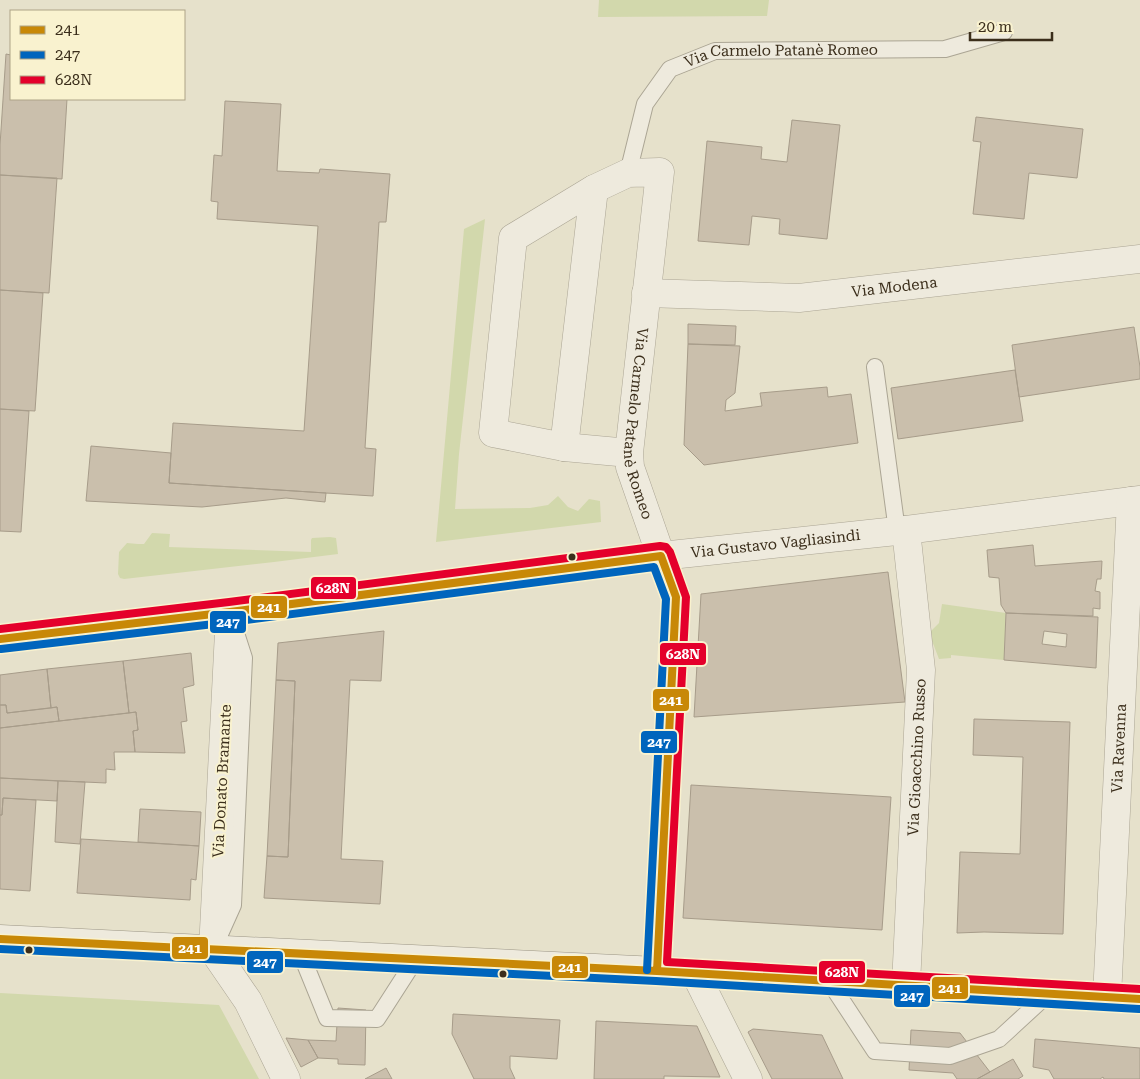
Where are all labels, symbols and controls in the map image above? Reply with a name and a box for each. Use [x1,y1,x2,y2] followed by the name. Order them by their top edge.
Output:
[10,10,185,100] legend
[970,10,1052,42] scale bar
[978,18,1013,36] text: 20 m
[55,21,80,39] text: 241
[682,41,878,71] street label: Via Carmelo Patanè Romeo
[55,46,80,64] text: 247
[55,71,92,89] text: 628N
[850,273,938,301] street label: Via Modena
[620,327,657,522] street label: Via Carmelo Patanè Romeo
[690,526,861,562] street label: Via Gustavo Vagliasindi
[567,552,577,562] unlabelled marker
[310,576,357,600] line badge: 628N
[316,580,350,596] text: 628N
[250,595,288,619] line badge: 241
[257,599,281,615] text: 241
[209,610,247,634] line badge: 247
[216,614,240,630] text: 247
[659,642,707,666] line badge: 628N
[666,646,700,662] text: 628N
[904,678,930,836] street label: Via Gioacchino Russo
[652,688,690,712] line badge: 241
[659,692,683,708] text: 241
[1108,703,1130,793] street label: Via Ravenna
[209,704,235,858] street label: Via Donato Bramante
[640,730,678,754] line badge: 247
[647,734,671,750] text: 247
[171,936,209,960] line badge: 241
[178,940,202,956] text: 241
[24,945,34,955] unlabelled marker
[246,950,284,974] line badge: 247
[253,954,277,970] text: 247
[551,955,589,979] line badge: 241
[558,959,582,975] text: 241
[818,960,866,984] line badge: 628N
[825,964,859,980] text: 628N
[498,969,508,979] unlabelled marker
[931,976,969,1000] line badge: 241
[938,980,962,996] text: 241
[893,984,931,1008] line badge: 247
[900,988,924,1004] text: 247

